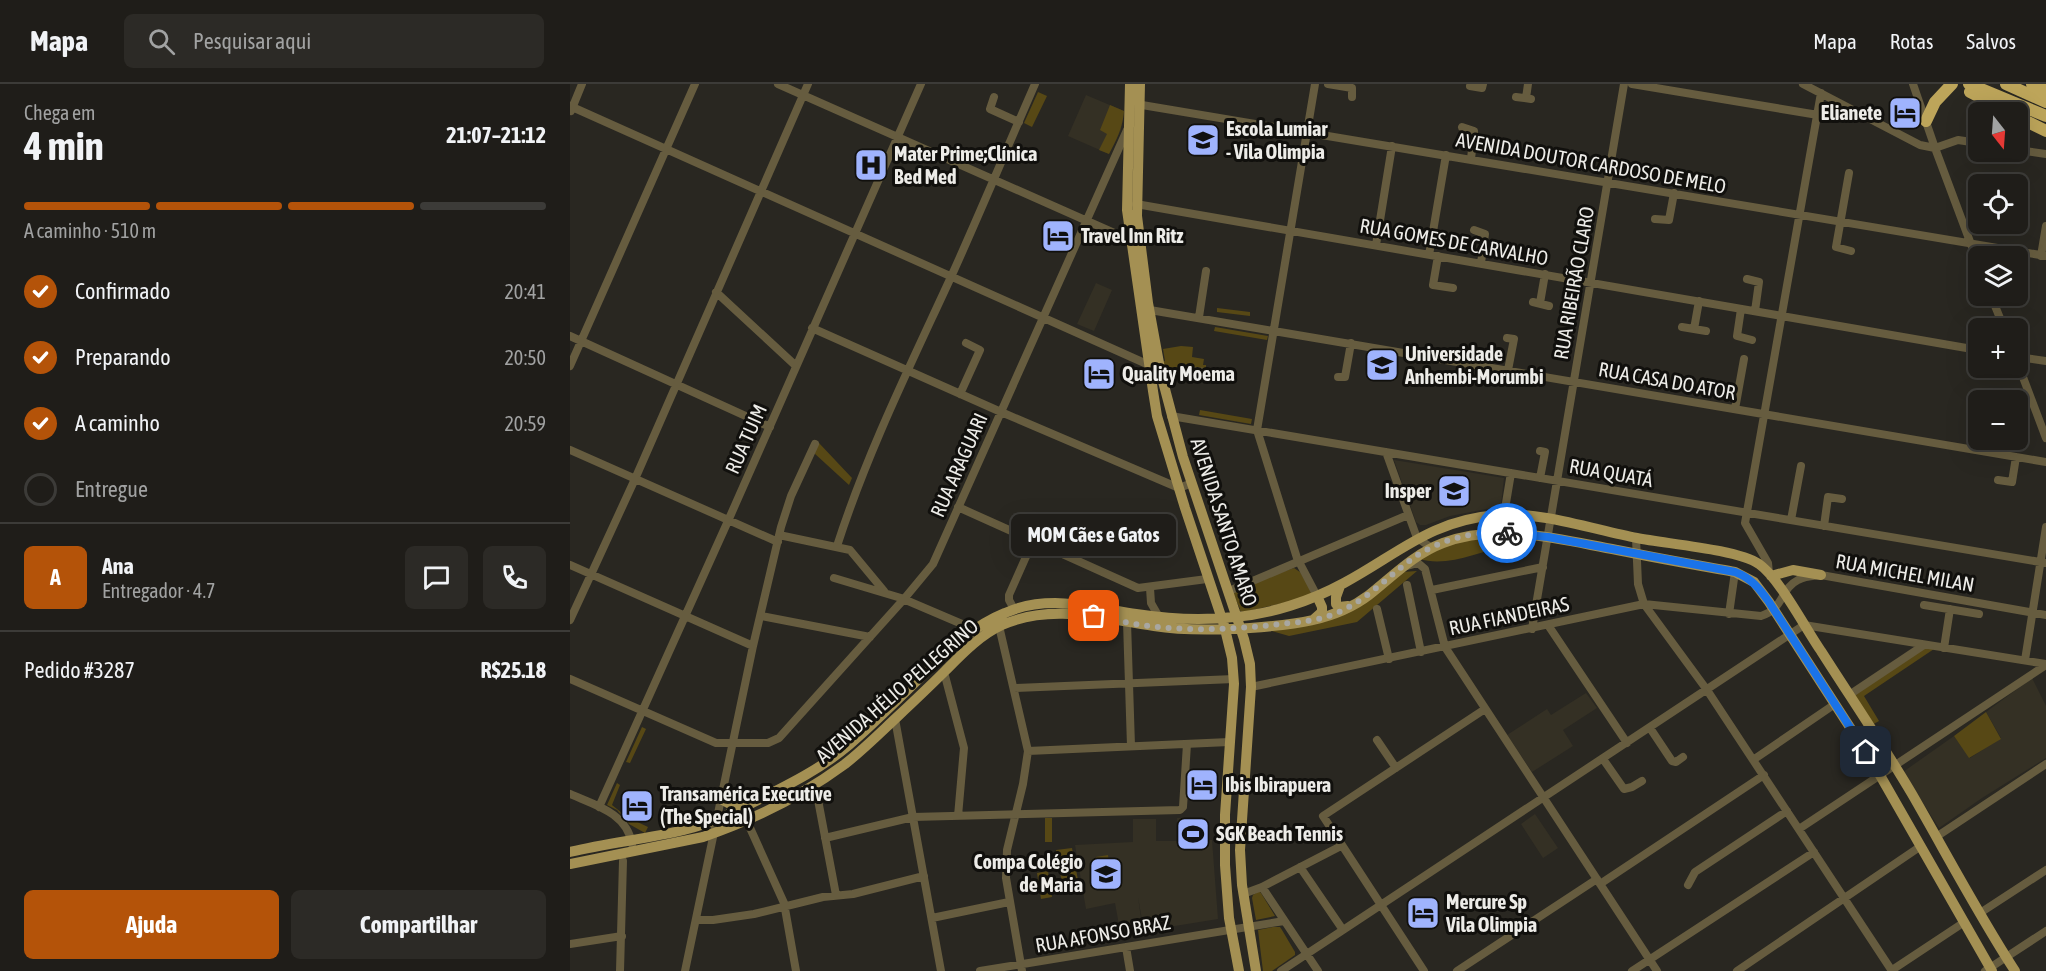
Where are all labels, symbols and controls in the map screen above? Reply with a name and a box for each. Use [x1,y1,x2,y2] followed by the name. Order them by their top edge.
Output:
[124,14,544,68] search box
[30,25,88,57] text: Mapa
[145,25,178,58] icon: search
[193,28,311,54] text: Pesquisar aqui
[1813,29,1857,53] text: Mapa
[1890,29,1933,53] text: Rotas
[1966,29,2016,53] text: Salvos
[1887,95,1923,131] hotel icon: Elianete
[24,101,96,124] text: Chega em
[1821,101,1882,124] place label: Elianete
[1968,102,2028,162] north arrow
[1968,102,2028,450] map controls
[1226,117,1328,163] place label: Escola Lumiar - Vila Olimpia
[446,122,546,148] text: 21:07–21:12
[1185,122,1221,158] school or university icon: Escola Lumiar - Vila Olimpia
[24,124,104,168] text: 4 min
[1454,127,1728,198] street label: AVENIDA DOUTOR CARDOSO DE MELO
[894,142,1037,188] place label: Mater Prime;Clínica Bed Med
[853,147,889,183] hospital icon: Mater Prime;Clínica Bed Med
[1968,174,2028,234] button: locate
[1549,205,1598,361] street label: RUA RIBEIRÃO CLARO
[1358,214,1550,269] street label: RUA GOMES DE CARVALHO
[1040,218,1076,254] hotel icon: Travel Inn Ritz
[24,219,156,242] text: A caminho · 510 m
[1081,224,1184,247] place label: Travel Inn Ritz
[1968,246,2028,306] button: layers
[24,275,57,308] icon: check
[75,278,170,304] text: Confirmado
[504,280,546,303] text: 20:41
[1968,318,2028,378] button: +
[24,341,57,374] icon: check
[1404,342,1544,388] place label: Universidade Anhembi-Morumbi
[75,344,171,370] text: Preparando
[504,346,546,369] text: 20:50
[1364,347,1400,383] school or university icon: Universidade Anhembi-Morumbi
[1081,356,1117,392] hotel icon: Quality Moema
[1597,357,1737,404] street label: RUA CASA DO ATOR
[1122,362,1235,385] place label: Quality Moema
[1968,390,2028,450] button: −
[720,401,771,477] street label: RUA TUIM
[24,407,57,440] icon: check
[925,409,992,520] street label: RUA ARAGUARI
[75,410,160,436] text: A caminho
[504,412,546,435] text: 20:59
[1186,435,1263,609] street label: AVENIDA SANTO AMARO
[1567,454,1655,491] street label: RUA QUATÁ
[1436,473,1472,509] school or university icon: Insper
[75,476,148,502] text: Entregue
[1385,479,1432,502] place label: Insper
[1477,503,1537,563] courier
[1012,514,1176,556] callout: MOM Cães e Gatos
[1491,517,1524,550] icon: bike
[1027,523,1160,546] text: MOM Cães e Gatos
[405,546,468,609] button: chat
[483,546,546,609] button: phone
[1834,549,1976,596] street label: RUA MICHEL MILAN
[102,553,134,579] text: Ana
[50,564,61,590] text: A
[102,579,215,602] text: Entregador · 4.7
[1068,590,1119,641] pin
[1447,592,1571,639] street label: RUA FIANDEIRAS
[1077,599,1110,632] icon: bag
[811,614,982,767] street label: AVENIDA HÉLIO PELLEGRINO
[24,657,135,683] text: Pedido #3287
[480,657,546,683] text: R$25.18
[1840,726,1891,777] pin
[1849,735,1882,768] icon: home
[1184,767,1220,803] hotel icon: Ibis Ibirapuera
[1225,773,1331,796] place label: Ibis Ibirapuera
[660,782,832,828] place label: Transamérica Executive (The Special)
[619,788,655,824] hotel icon: Transamérica Executive (The Special)
[1175,816,1211,852] sports icon: SGK Beach Tennis
[1216,822,1343,845] place label: SGK Beach Tennis
[974,850,1083,896] place label: Compa Colégio de Maria
[1088,856,1124,892] school or university icon: Compa Colégio de Maria
[24,890,279,959] button: Ajuda
[291,890,546,959] button: Compartilhar
[1445,890,1537,936] place label: Mercure Sp Vila Olimpia
[1405,895,1441,931] hotel icon: Mercure Sp Vila Olimpia
[1034,910,1172,957] street label: RUA AFONSO BRAZ

